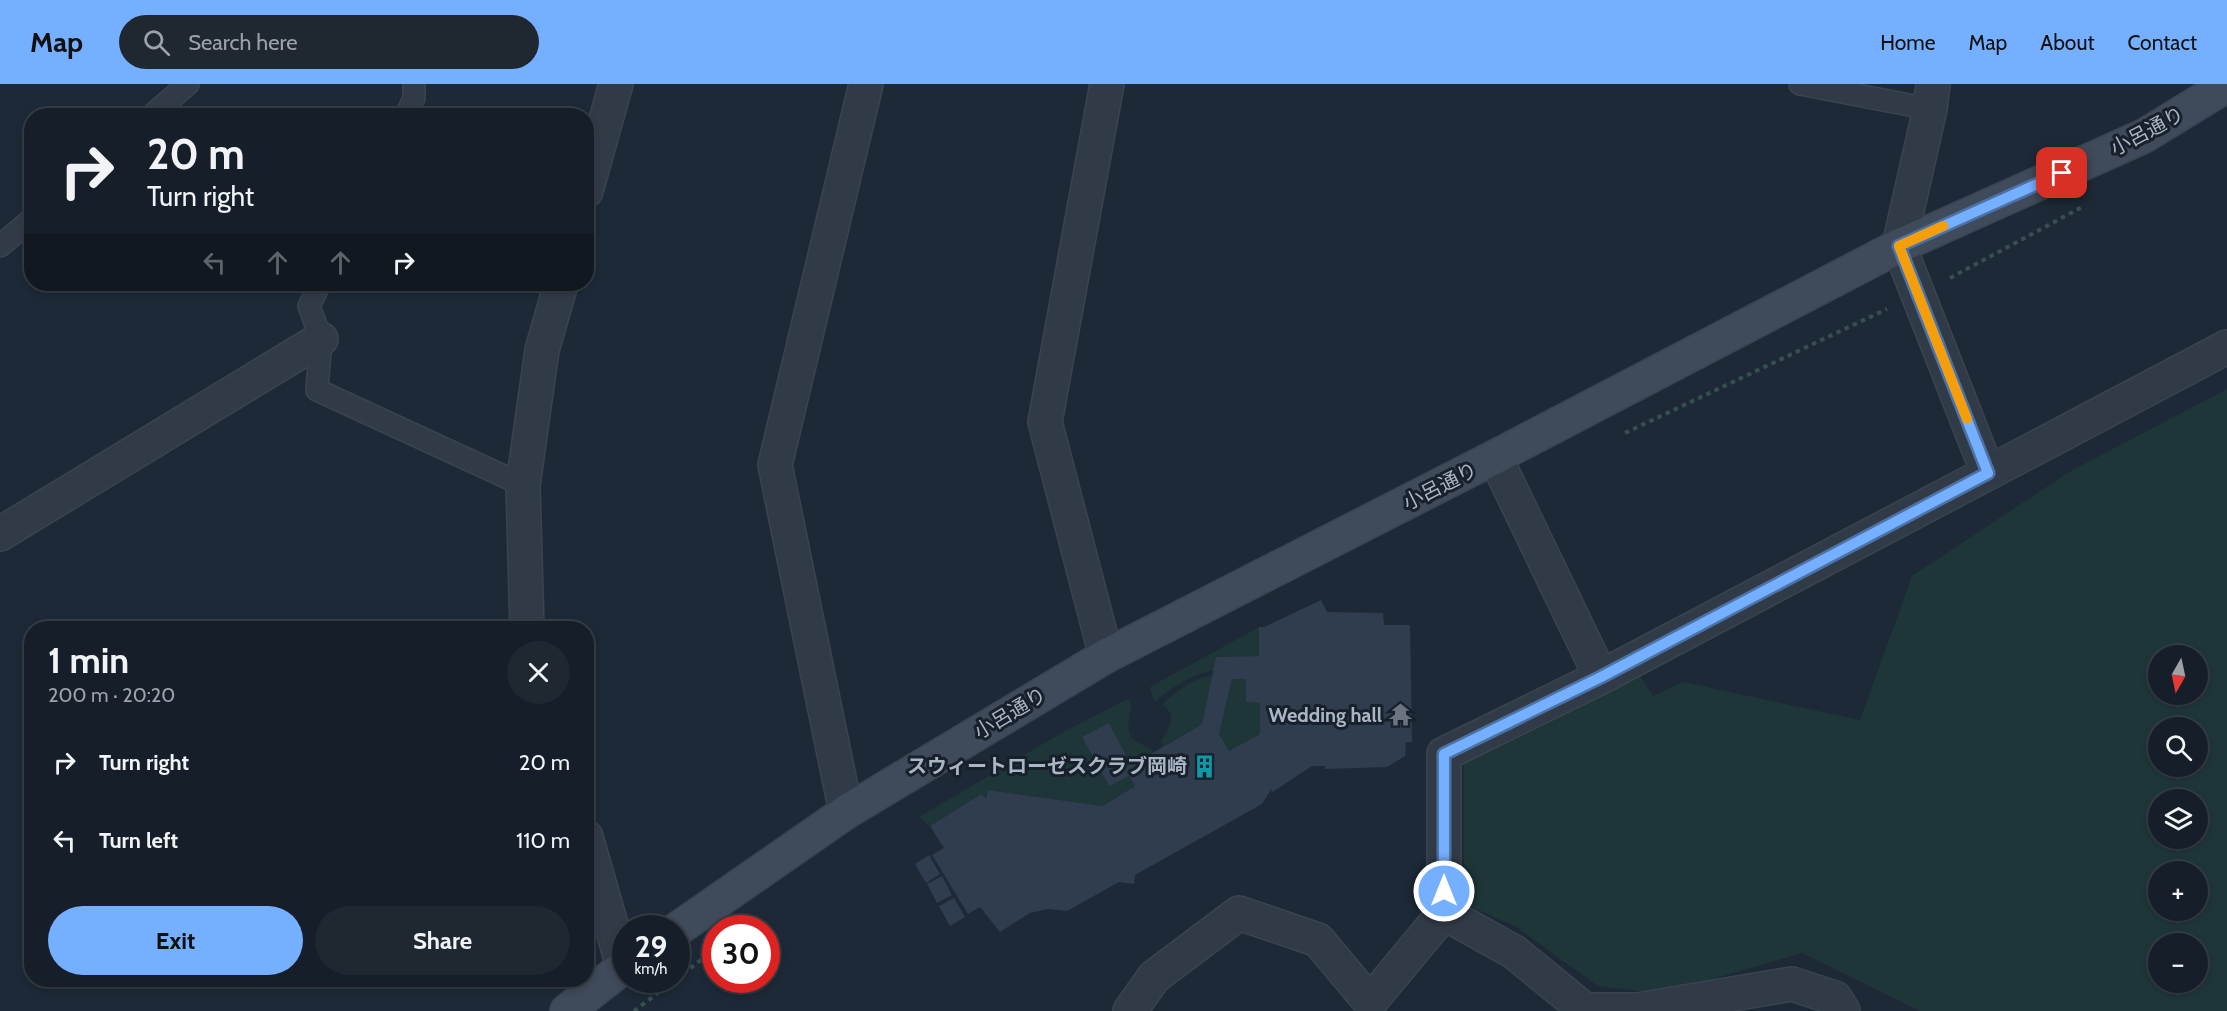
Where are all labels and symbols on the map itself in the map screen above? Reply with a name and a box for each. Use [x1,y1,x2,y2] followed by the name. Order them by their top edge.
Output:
[2106,102,2188,160] street label: 小呂通り
[2036,147,2087,198] pin
[1399,457,1481,515] street label: 小呂通り
[2148,645,2208,705] north arrow
[970,682,1050,744] street label: 小呂通り
[1387,702,1413,728] temple icon: Wedding hall
[1269,703,1382,727] place label: Wedding hall
[1192,753,1218,779] building icon: スウィートローゼスクラブ岡崎
[907,754,1187,778] place label: スウィートローゼスクラブ岡崎
[1412,859,1476,923] position arrow
[702,915,780,993] speed limit sign: 30

